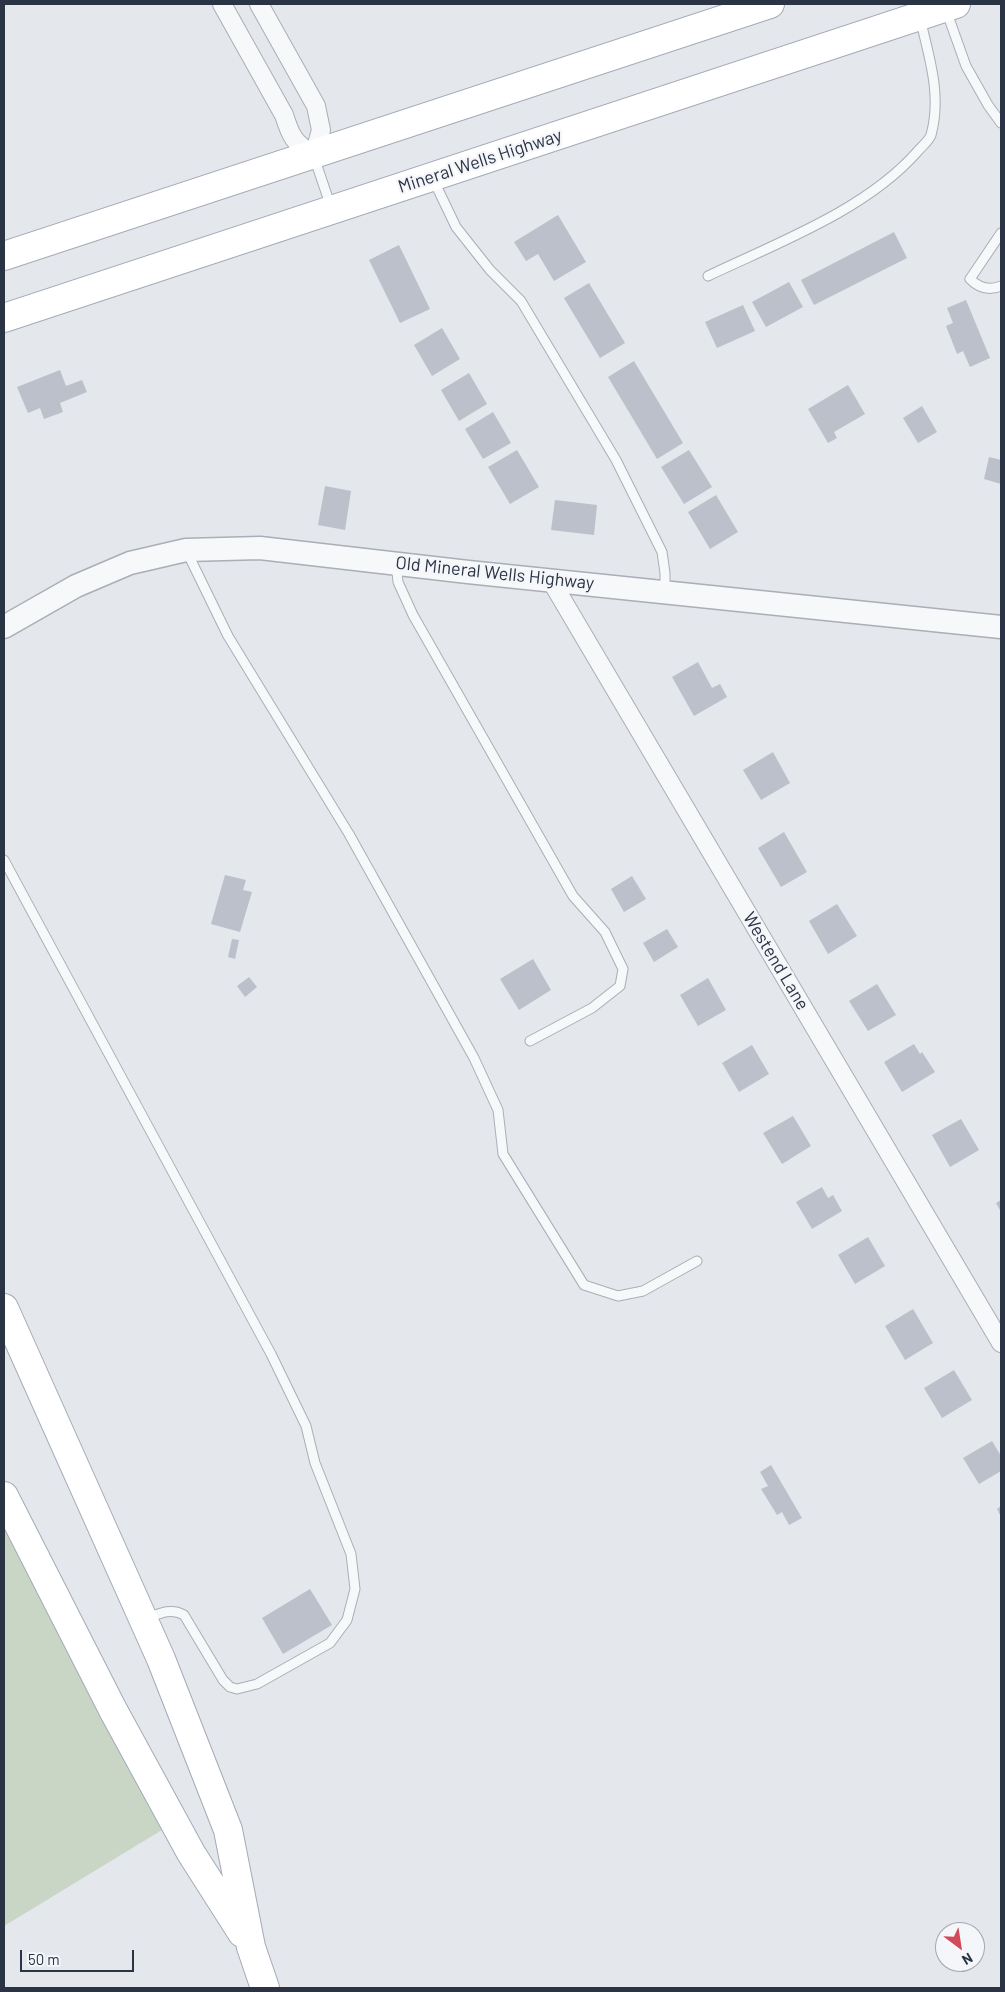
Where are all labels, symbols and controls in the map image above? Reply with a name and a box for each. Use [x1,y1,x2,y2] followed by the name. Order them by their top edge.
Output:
[395,124,565,198] street label: Mineral Wells Highway
[395,552,595,594] street label: Old Mineral Wells Highway
[738,908,814,1014] street label: Westend Lane
[935,1922,985,1972] north arrow
[22,1940,136,1972] scale bar
[28,1950,60,1968] text: 50 m
[959,1950,976,1969] text: N

